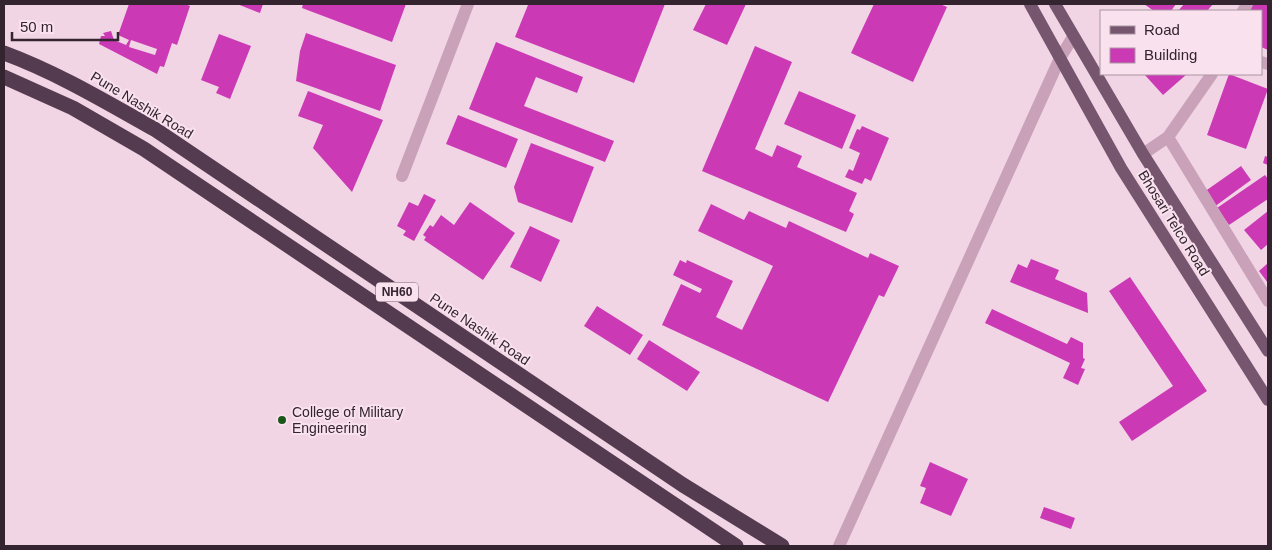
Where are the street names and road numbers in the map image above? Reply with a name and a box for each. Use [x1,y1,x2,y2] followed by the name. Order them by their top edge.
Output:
[88,68,196,142] street label: Pune Nashik Road
[1135,167,1213,279] street label: Bhosari Telco Road
[376,282,418,302] road number: NH60
[427,290,533,368] street label: Pune Nashik Road

